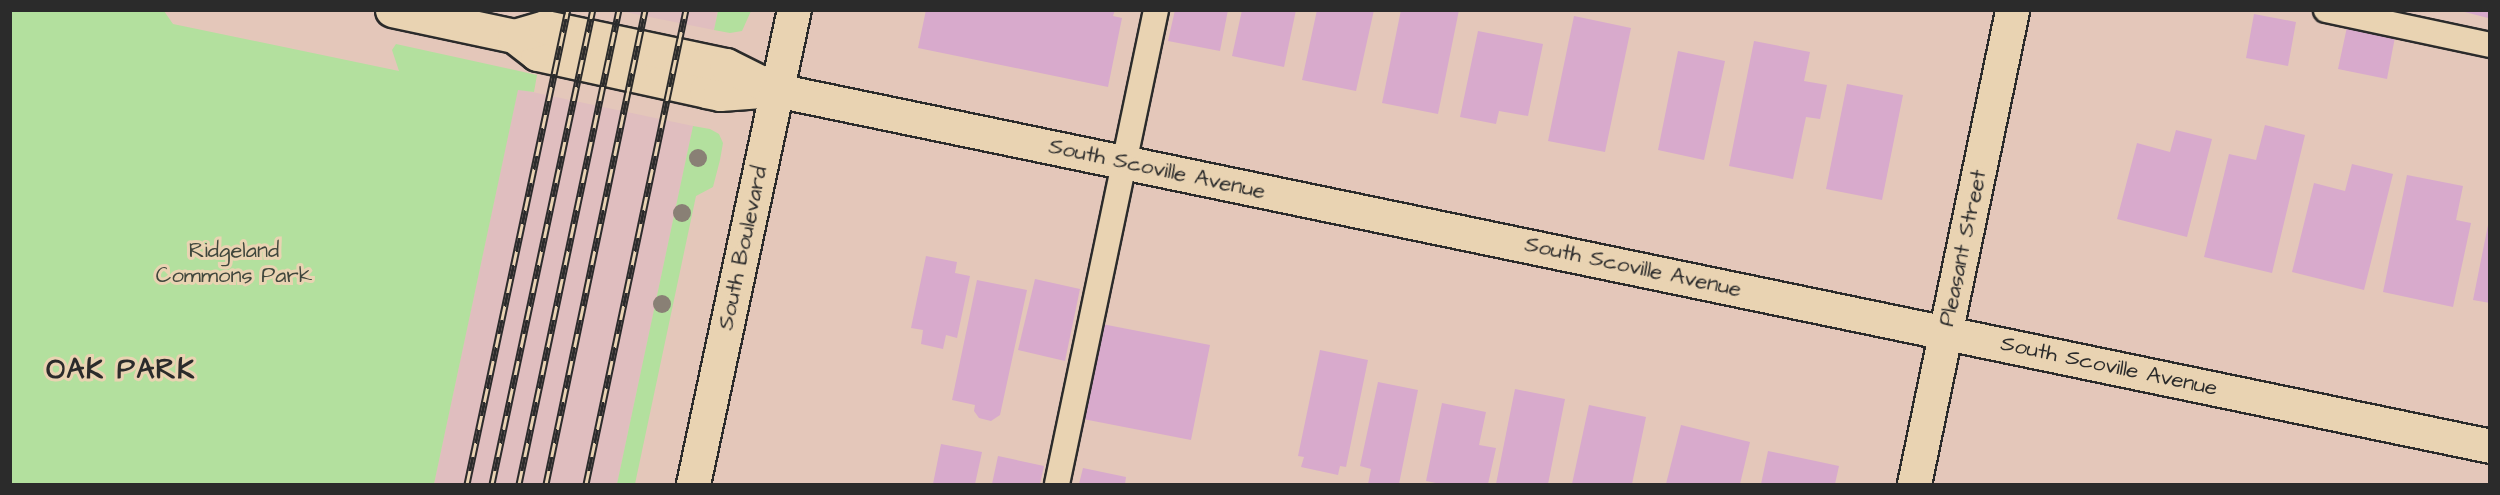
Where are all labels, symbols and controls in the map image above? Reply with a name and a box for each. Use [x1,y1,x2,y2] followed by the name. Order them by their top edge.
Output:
[1046,133,1268,205] street label: South Scoville Avenue
[713,164,773,332] street label: South Boulevard
[1934,167,1992,329] street label: Pleasant Street
[1522,231,1744,303] street label: South Scoville Avenue
[156,237,312,288] park label: Ridgeland Commons Park
[1998,330,2220,402] street label: South Scoville Avenue
[46,353,196,387] district label: OAK PARK

